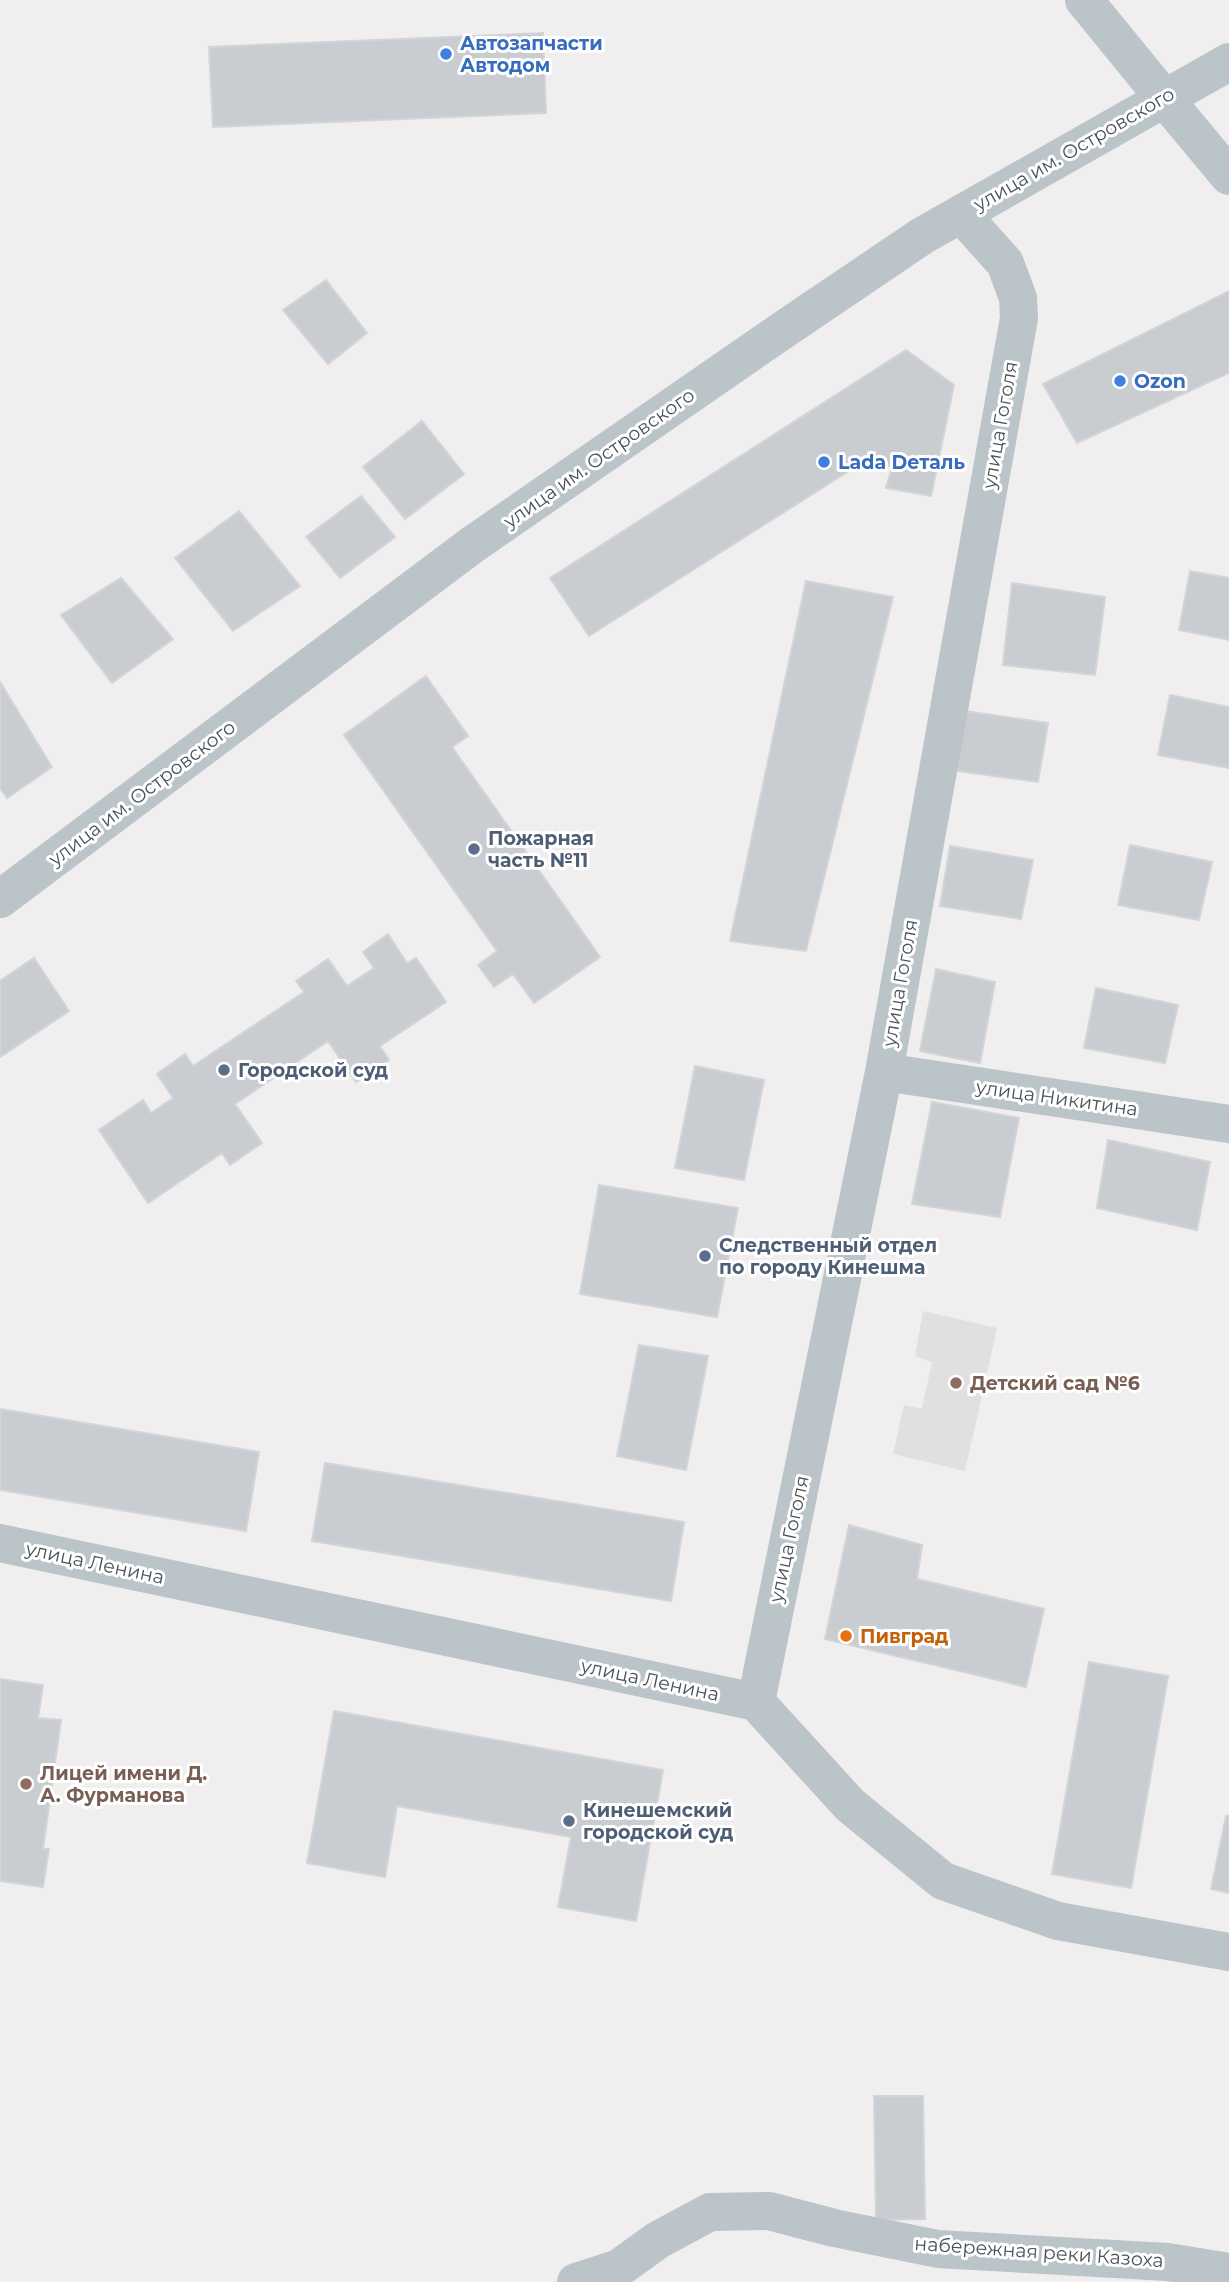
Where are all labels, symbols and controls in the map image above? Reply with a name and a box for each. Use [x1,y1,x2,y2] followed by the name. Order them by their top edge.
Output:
[460,32,603,77] place label: Автозапчасти Автодом
[438,46,454,62] marker: Автозапчасти Автодом
[969,82,1178,216] street label: улица им. Островского
[977,359,1023,492] street label: улица Гоголя
[1134,370,1186,393] place label: Ozon
[1112,373,1128,389] marker: Ozon
[498,383,699,533] street label: улица им. Островского
[838,451,965,474] place label: Lada Dеталь
[816,454,832,470] marker: Lada Dеталь
[43,715,240,871] street label: улица им. Островского
[488,827,594,872] place label: Пожарная часть №11
[466,841,482,857] marker: Пожарная часть №11
[877,917,923,1050] street label: улица Гоголя
[238,1059,388,1082] place label: Городской суд
[216,1062,232,1078] marker: Городской суд
[974,1075,1139,1121] street label: улица Никитина
[719,1234,937,1279] place label: Следственный отдел по городу Кинешма
[697,1248,713,1264] marker: Следственный отдел по городу Кинешма
[970,1372,1140,1395] place label: Детский сад №6
[948,1375,964,1391] marker: Детский сад №6
[764,1473,814,1606] street label: улица Гоголя
[23,1537,166,1589] street label: улица Ленина
[860,1625,948,1648] place label: Пивград
[838,1628,854,1644] marker: Пивград
[578,1654,721,1706] street label: улица Ленина
[40,1762,207,1807] place label: Лицей имени Д. А. Фурманова
[18,1776,34,1792] marker: Лицей имени Д. А. Фурманова
[583,1799,733,1844] place label: Кинешемский городской суд
[561,1813,577,1829] marker: Кинешемский городской суд
[914,2232,1164,2272] street label: набережная реки Казоха

